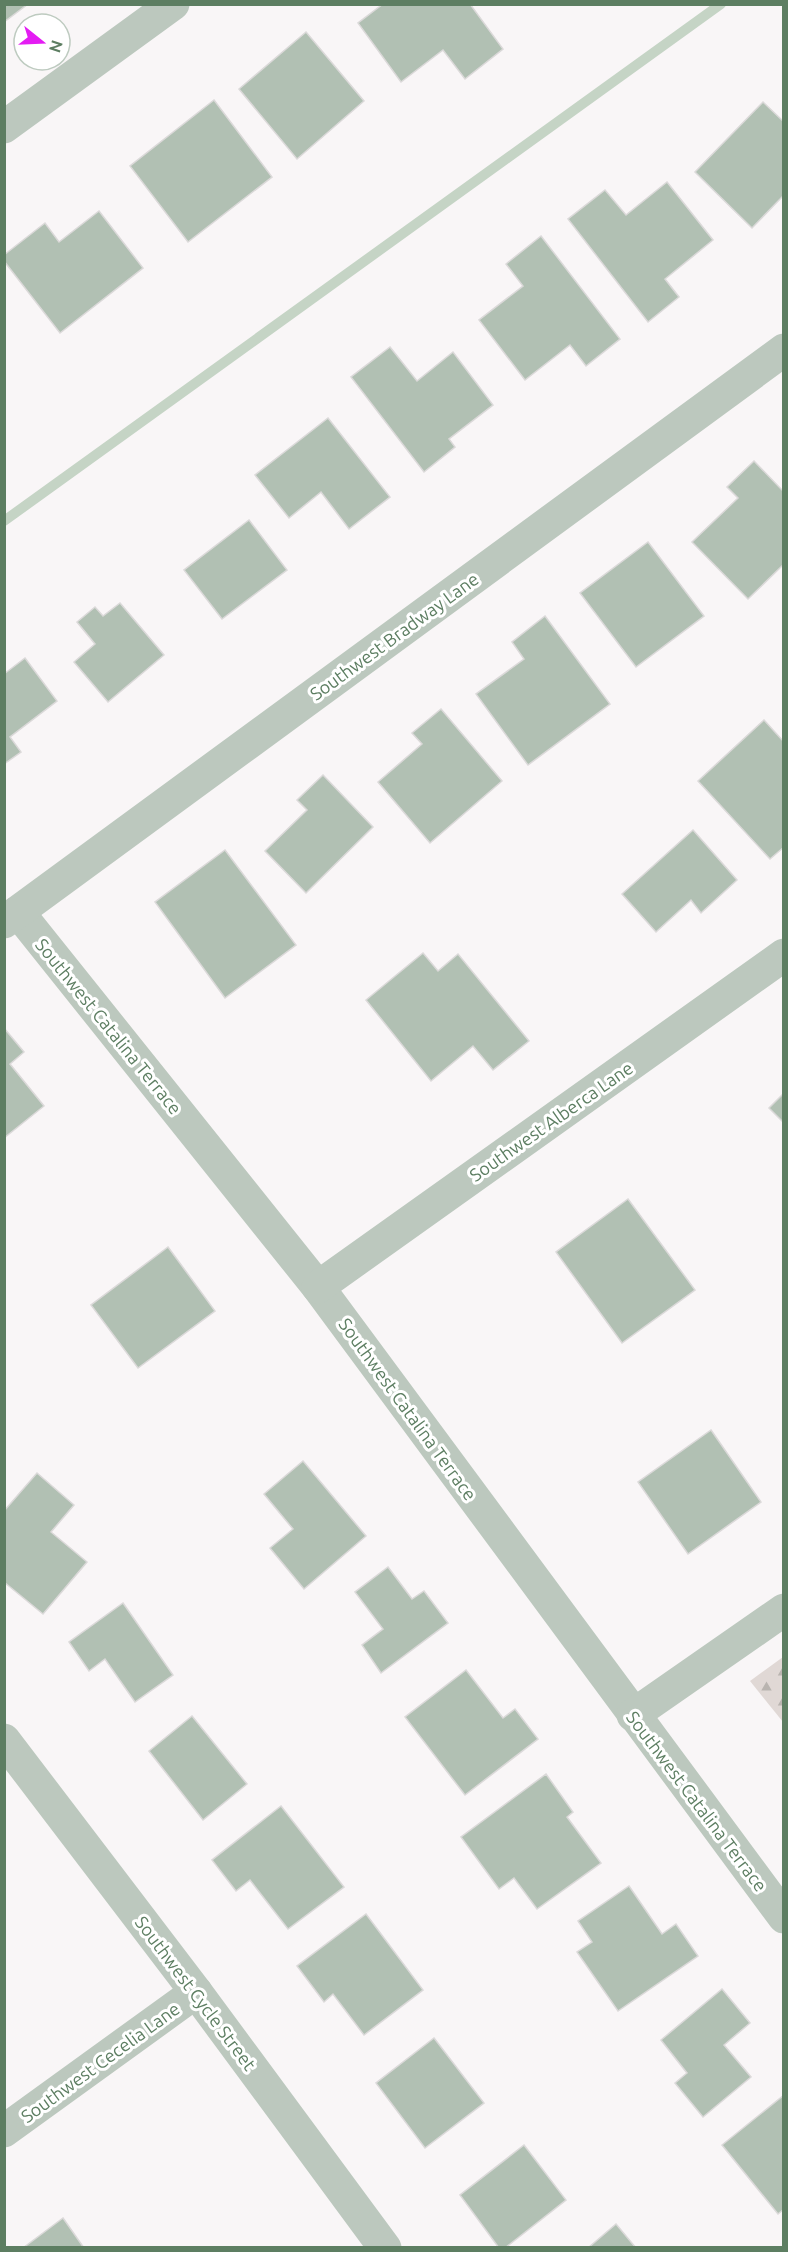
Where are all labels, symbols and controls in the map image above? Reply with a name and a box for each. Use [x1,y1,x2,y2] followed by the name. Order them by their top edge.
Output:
[12,12,72,72] north arrow
[46,38,67,55] text: N
[306,568,482,704] street label: Southwest Bradway Lane
[32,934,186,1118] street label: Southwest Catalina Terrace
[466,1057,636,1185] street label: Southwest Alberca Lane
[335,1314,481,1504] street label: Southwest Catalina Terrace
[623,1707,771,1895] street label: Southwest Catalina Terrace
[132,1912,260,2074] street label: Southwest Cycle Street
[17,1998,183,2126] street label: Southwest Cecelia Lane

